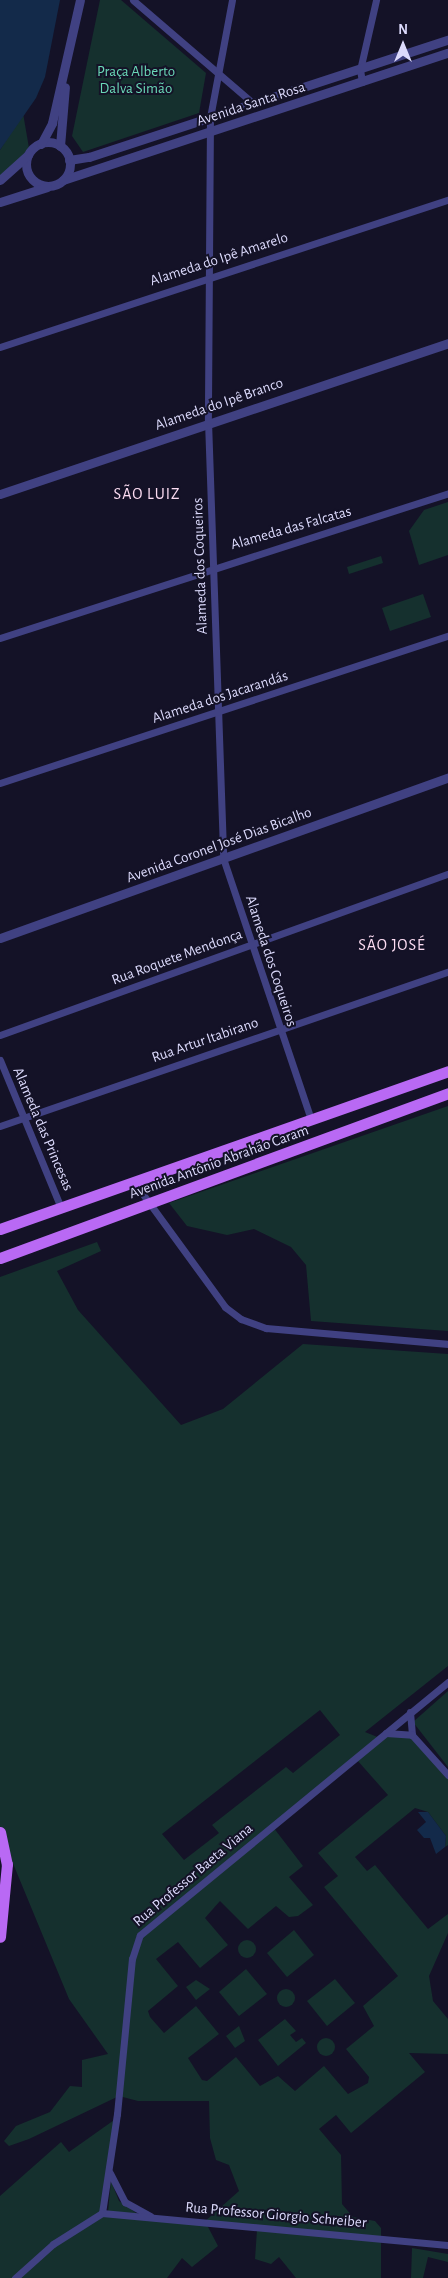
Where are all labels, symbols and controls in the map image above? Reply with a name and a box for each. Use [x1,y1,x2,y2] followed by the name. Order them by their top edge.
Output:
[378,20,428,70] north arrow
[398,23,408,37] text: N
[97,62,175,97] park label: Praça Alberto Dalva Simão
[194,78,308,130] street label: Avenida Santa Rosa
[148,228,290,290] street label: Alameda do Ipê Amarelo
[153,374,285,434] street label: Alameda do Ipê Branco
[113,484,181,504] district label: SÃO LUIZ
[189,497,211,635] street label: Alameda dos Coqueiros
[229,502,353,554] street label: Alameda das Falcatas
[150,667,290,727] street label: Alameda dos Jacarandás
[124,803,314,887] street label: Avenida Coronel José Dias Bicalho
[241,893,301,1029] street label: Alameda dos Coqueiros
[109,925,245,989] street label: Rua Roquete Mendonça
[357,935,427,955] district label: SÃO JOSÉ
[149,1013,261,1067] street label: Rua Artur Itabirano
[9,1065,77,1193] street label: Alameda das Princesas
[127,1121,311,1203] street label: Avenida Antônio Abrahão Caram
[129,1820,257,1930] street label: Rua Professor Baeta Viana
[185,2198,367,2232] street label: Rua Professor Giorgio Schreiber

